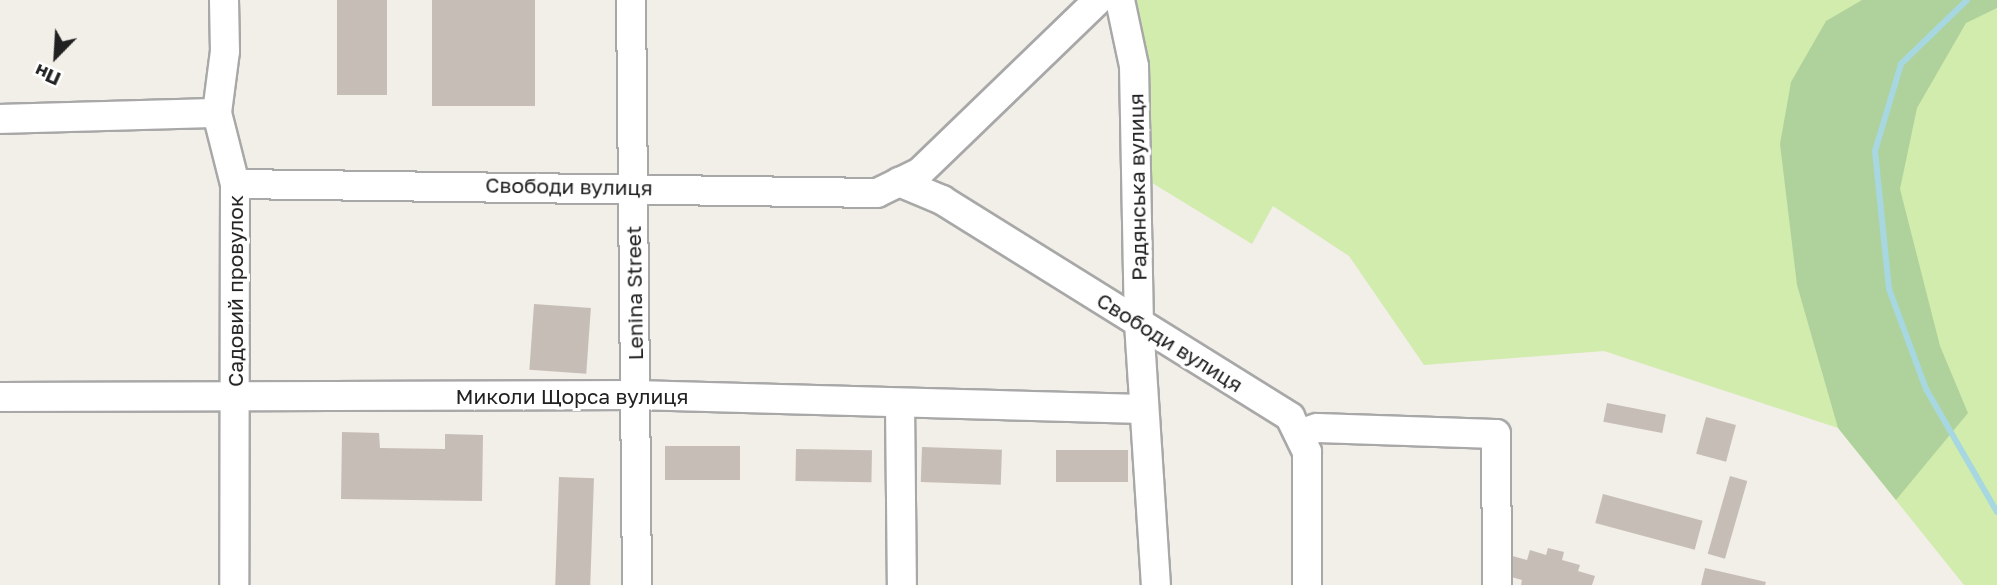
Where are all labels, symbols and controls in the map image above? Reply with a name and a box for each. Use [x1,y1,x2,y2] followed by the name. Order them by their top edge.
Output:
[21,21,91,91] north arrow
[31,60,64,91] text: Пн
[1123,93,1151,281] street label: Радянська вулиця
[485,172,653,200] street label: Свободи вулиця
[222,195,248,387] street label: Садовий провулок
[620,225,648,361] street label: Lenina Street
[1092,287,1248,397] street label: Свободи вулиця
[455,383,689,409] street label: Миколи Щорса вулиця

